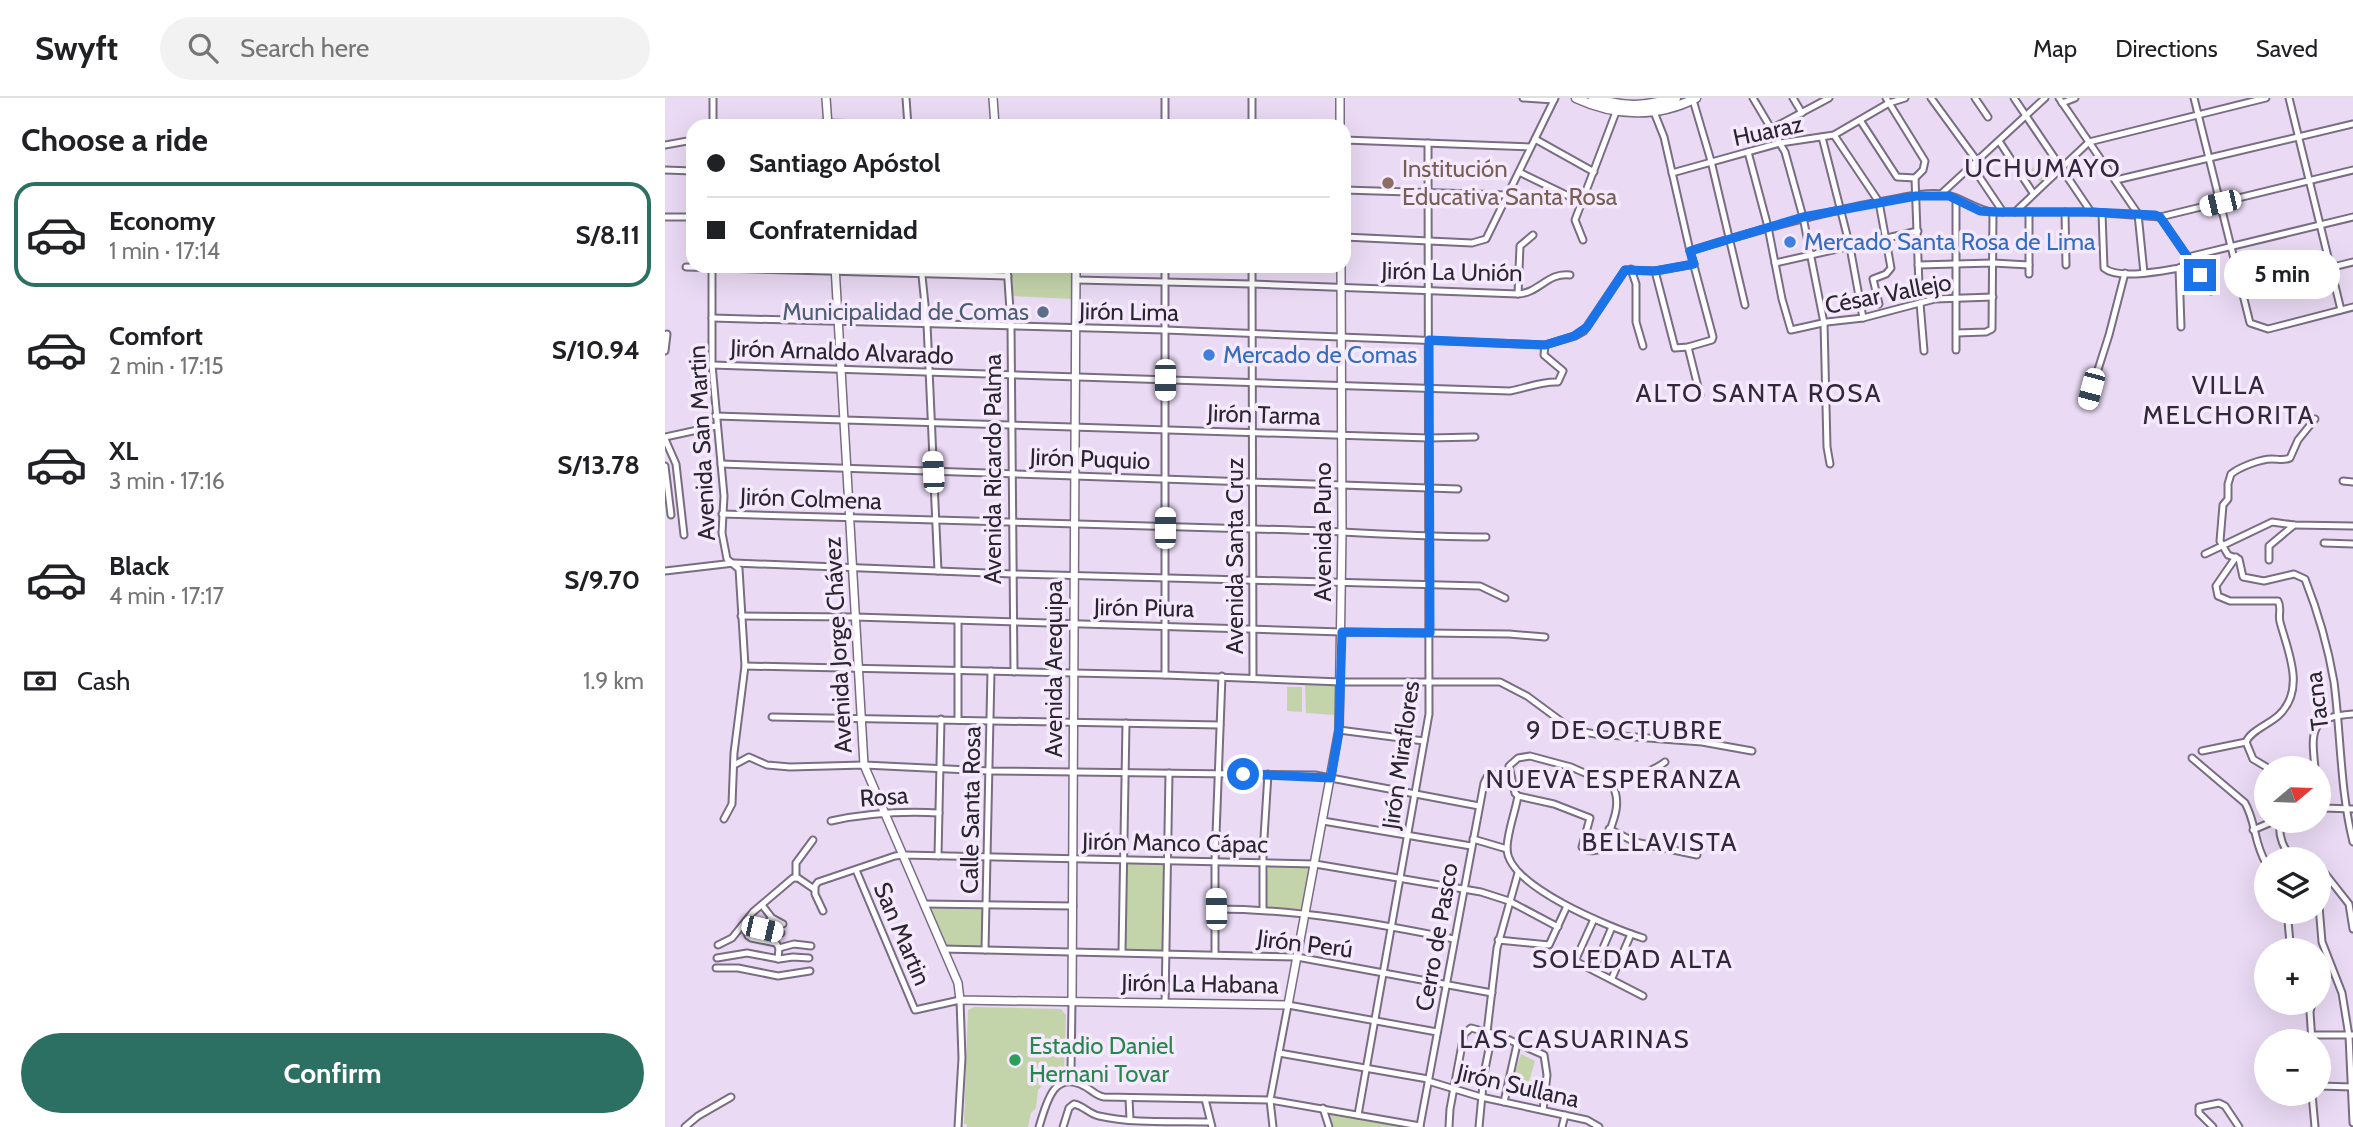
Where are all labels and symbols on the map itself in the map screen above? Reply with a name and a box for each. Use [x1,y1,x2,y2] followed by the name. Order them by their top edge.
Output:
[1730,109,1806,152] street label: Huaraz
[1964,152,2122,184] district label: UCHUMAYO
[1402,154,1618,211] place label: Institución Educativa Santa Rosa
[1380,175,1396,191] marker: Institución Educativa Santa Rosa
[2198,188,2243,218] car
[1804,227,2096,256] place label: Mercado Santa Rosa de Lima
[1782,234,1798,250] marker: Mercado Santa Rosa de Lima
[2225,250,2340,300] callout: 5 min
[1380,256,1523,287] street label: Jirón La Unión
[2184,259,2216,291] route end
[1822,267,1954,320] street label: César Vallejo
[1078,296,1180,327] street label: Jirón Lima
[782,297,1029,326] place label: Municipalidad de Comas
[1035,304,1051,320] marker: Municipalidad de Comas
[729,333,954,370] street label: Jirón Arnaldo Alvarado
[1223,340,1417,369] place label: Mercado de Comas
[682,344,721,542] street label: Avenida San Martin
[1201,347,1217,363] marker: Mercado de Comas
[978,353,1007,584] street label: Avenida Ricardo Palma
[1155,359,1176,401] car
[2076,366,2107,412] car
[2143,369,2315,431] district label: VILLA MELCHORITA
[1635,377,1883,409] district label: ALTO SANTA ROSA
[1206,398,1322,431] street label: Jirón Tarma
[1028,442,1151,475] street label: Jirón Puquio
[922,450,945,494] car
[1220,458,1249,654] street label: Avenida Santa Cruz
[1308,462,1337,602] street label: Avenida Puno
[739,481,883,515] street label: Jirón Colmena
[1155,507,1176,549] car
[817,536,858,754] street label: Avenida Jorge Chávez
[1039,580,1068,757] street label: Avenida Arequipa
[1093,592,1195,623] street label: Jirón Piura
[2298,670,2334,732] street label: Tacna
[1376,679,1425,832] street label: Jirón Miraflores
[1526,714,1724,746] district label: 9 DE OCTUBRE
[955,725,986,894] street label: Calle Santa Rosa
[2254,756,2331,833] north arrow
[1227,758,1259,790] route start
[1485,763,1743,795] district label: NUEVA ESPERANZA
[859,780,910,813] street label: Rosa
[1081,826,1268,859] street label: Jirón Manco Cápac
[1582,826,1738,858] district label: BELLAVISTA
[1409,861,1464,1013] street label: Cerro de Pasco
[868,878,937,990] street label: San Martin
[1206,888,1227,930] car
[740,914,785,944] car
[1255,923,1355,964] street label: Jirón Perú
[1532,943,1734,975] district label: SOLEDAD ALTA
[1120,968,1279,999] street label: Jirón La Habana
[1459,1023,1691,1055] district label: LAS CASUARINAS
[1029,1031,1174,1088] place label: Estadio Daniel Hernani Tovar
[1007,1052,1023,1068] marker: Estadio Daniel Hernani Tovar
[1453,1057,1583,1114] street label: Jirón Sullana

